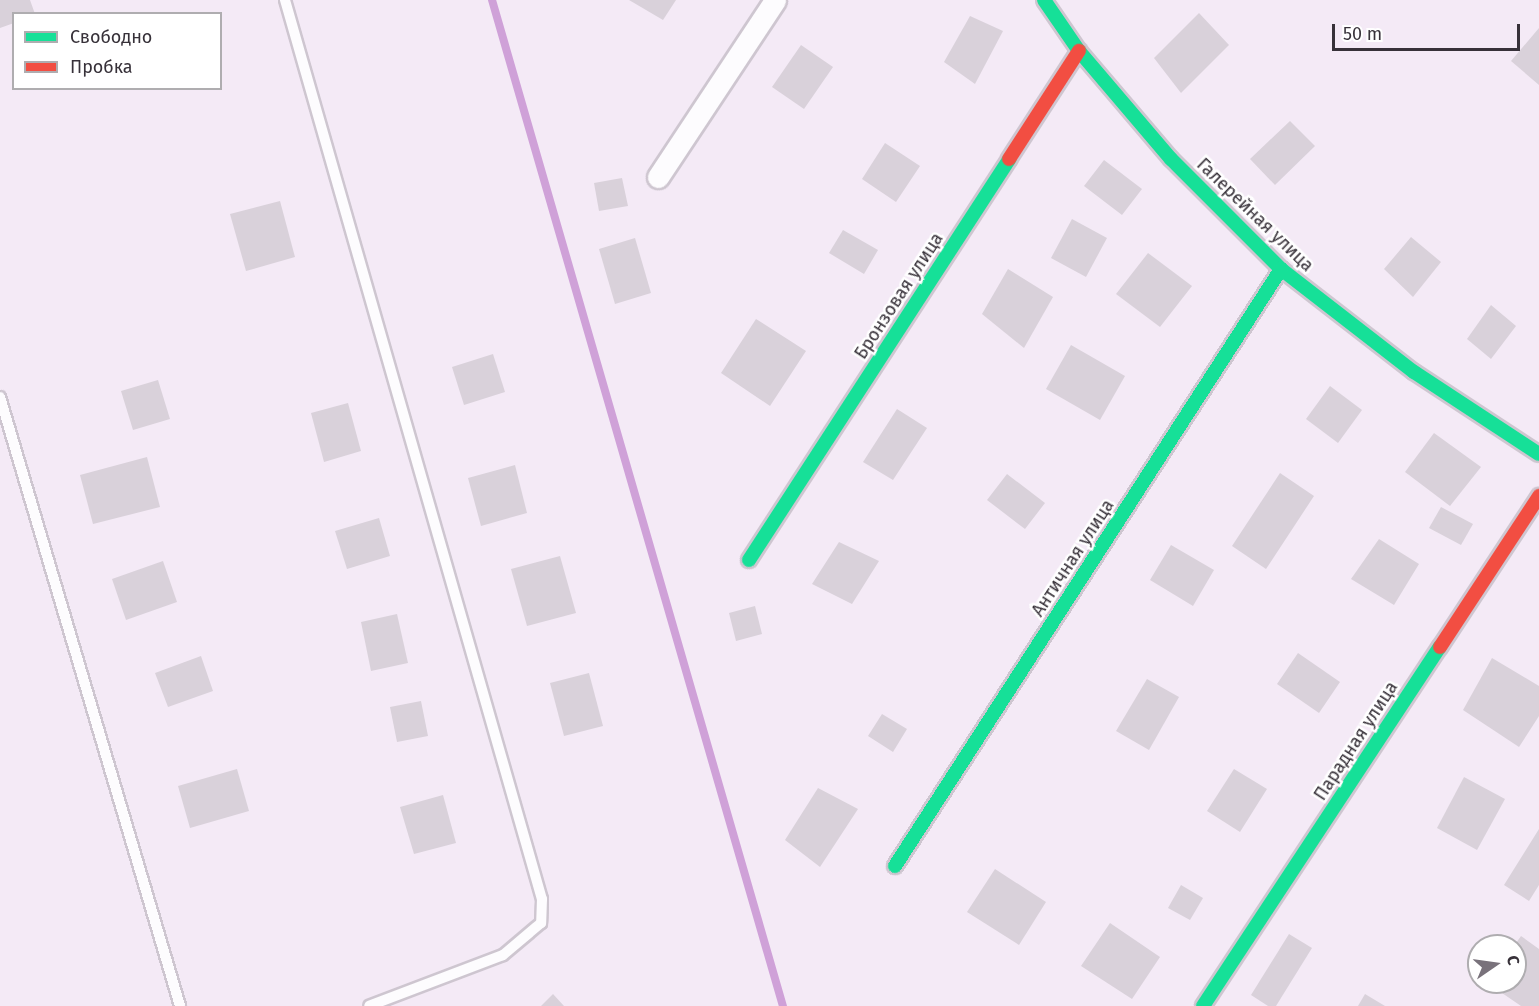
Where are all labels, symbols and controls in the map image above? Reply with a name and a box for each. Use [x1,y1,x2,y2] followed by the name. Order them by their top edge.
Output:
[12,12,222,90] legend
[1335,12,1522,50] scale bar
[1343,23,1382,45] text: 50 m
[70,26,152,48] text: Свободно
[70,56,133,78] text: Пробка
[1192,154,1318,276] street label: Галерейная улица
[850,229,948,363] street label: Бронзовая улица
[1027,495,1119,621] street label: Античная улица
[1309,677,1403,805] street label: Парадная улица
[1467,934,1527,994] north arrow
[1503,954,1523,967] text: С

